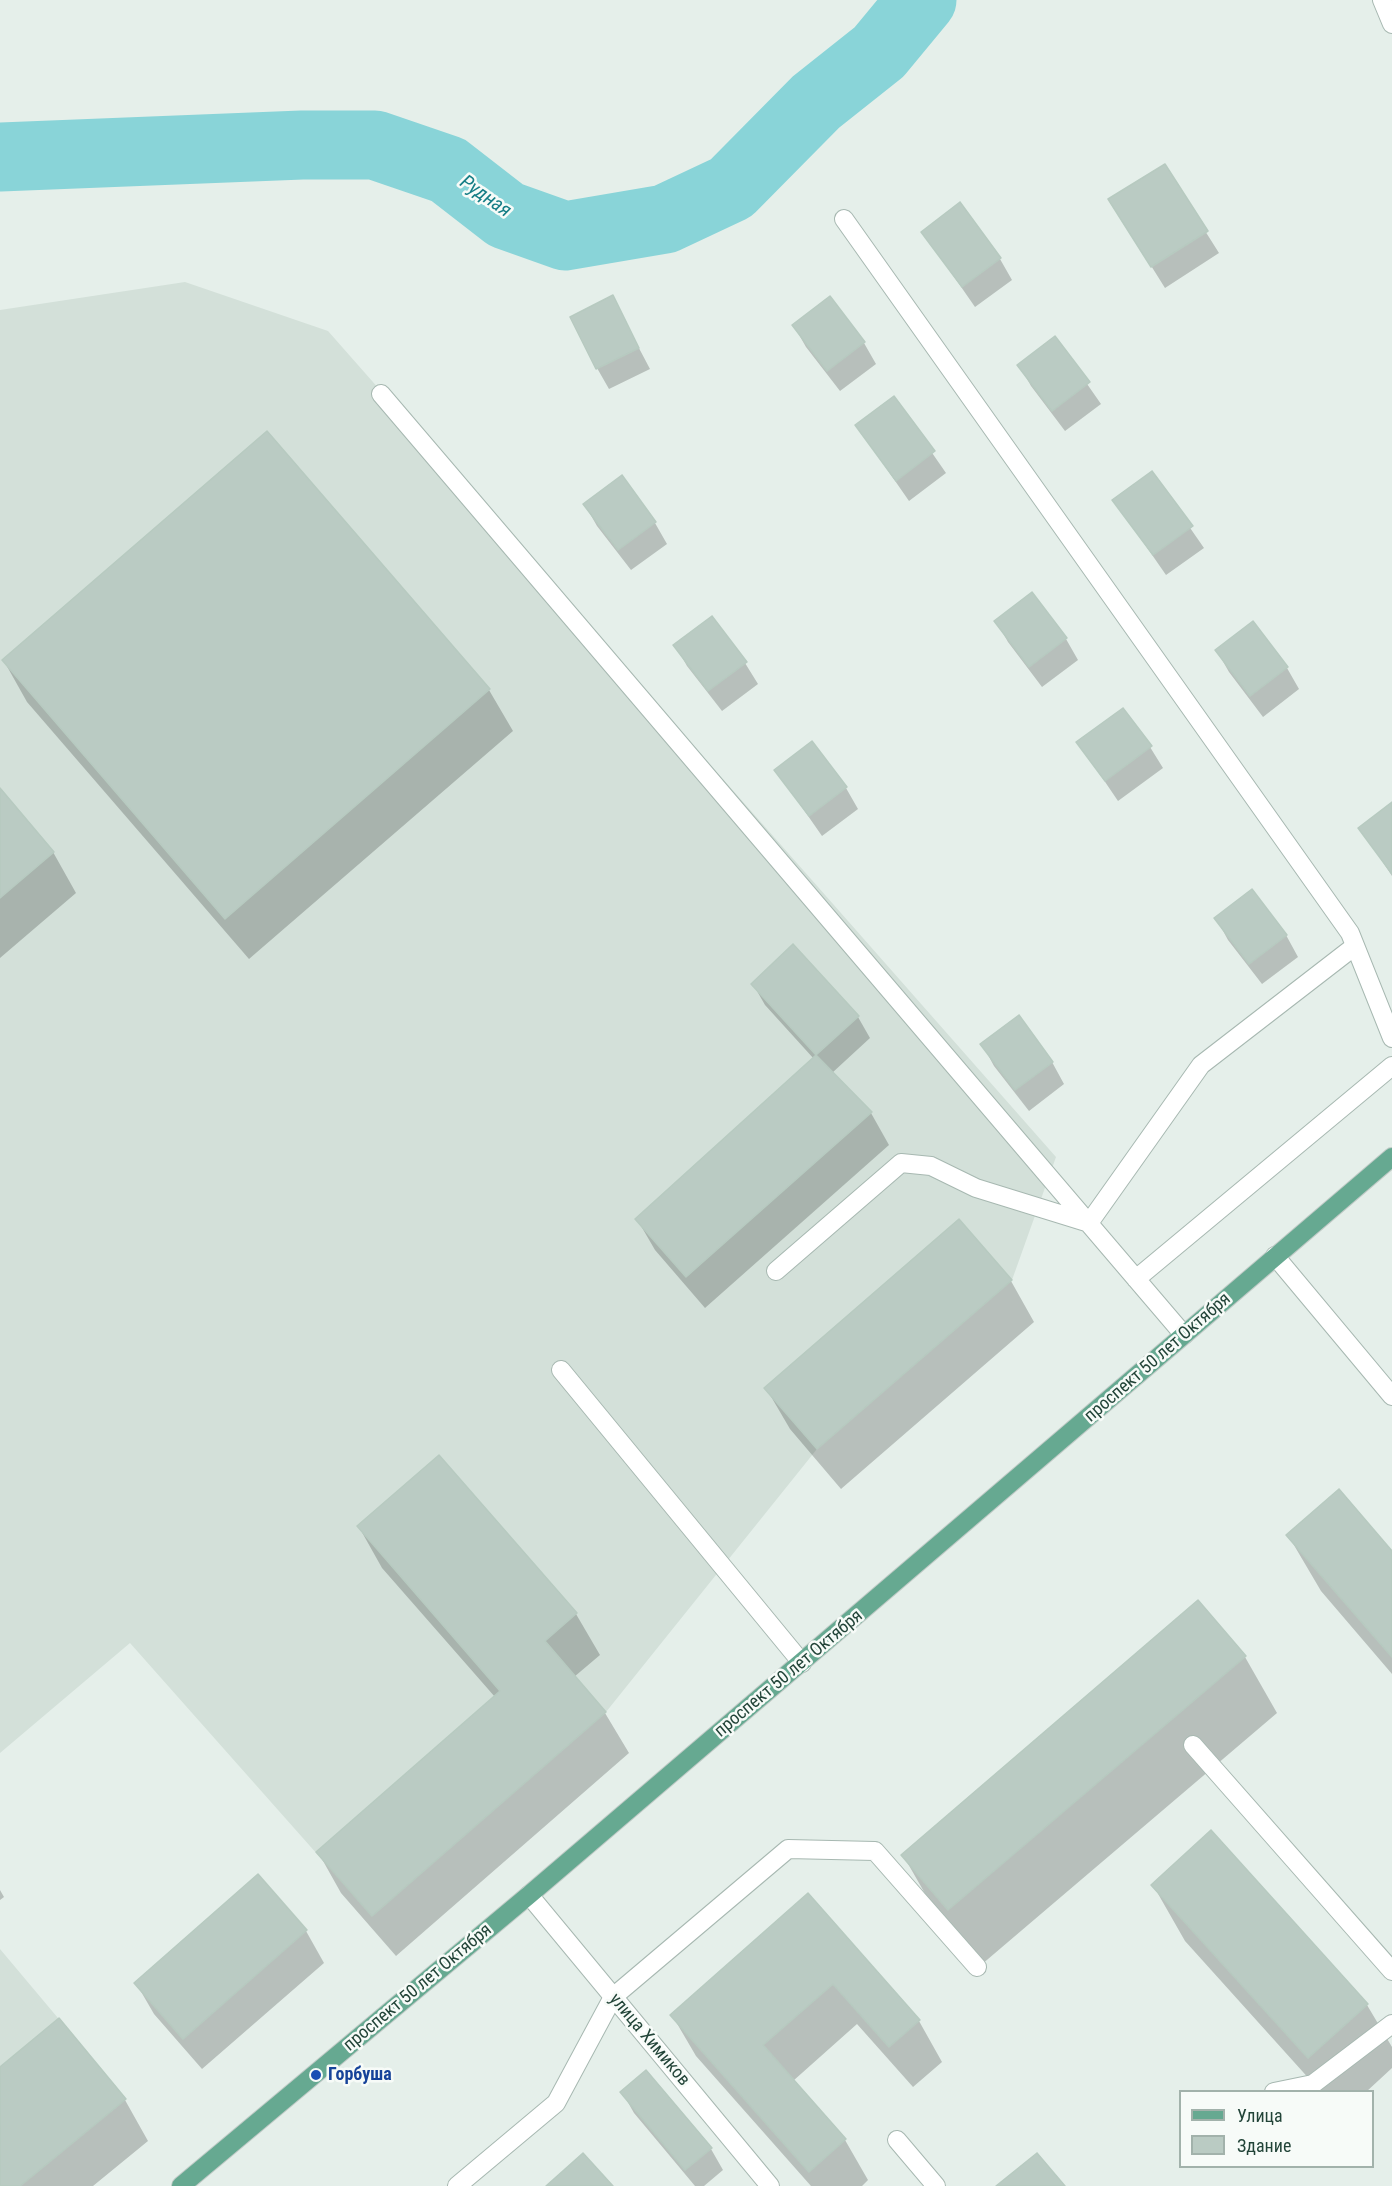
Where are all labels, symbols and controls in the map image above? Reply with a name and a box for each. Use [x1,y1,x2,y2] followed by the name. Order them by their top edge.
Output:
[455,171,515,223] water label: Рудная
[1081,1289,1235,1427] street label: проспект 50 лет Октября
[711,1606,867,1742] street label: проспект 50 лет Октября
[340,1920,496,2056] street label: проспект 50 лет Октября
[604,1989,694,2091] street label: улица Химиков
[328,2064,392,2086] place label: Горбуша
[309,2068,323,2082] marker: Горбуша
[1179,2090,1374,2168] legend
[1237,2105,1283,2126] text: Улица
[1237,2135,1291,2156] text: Здание

